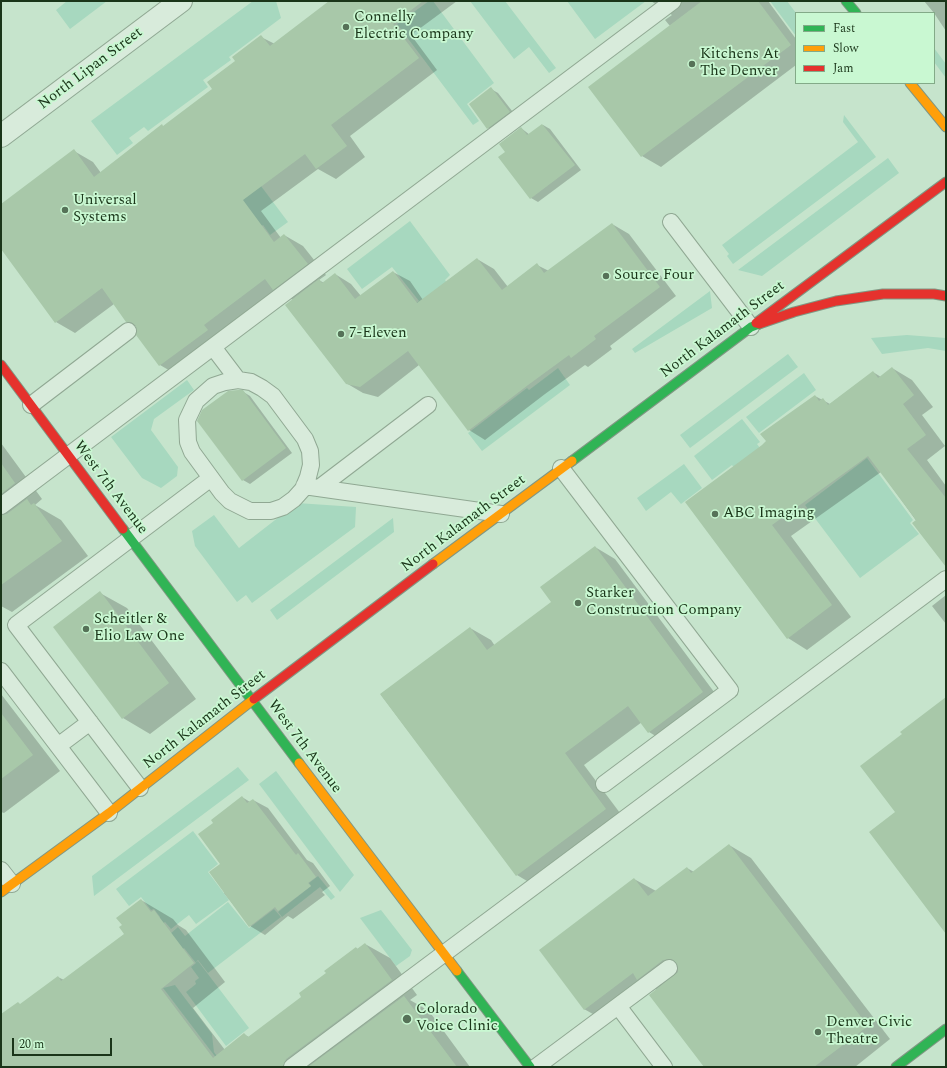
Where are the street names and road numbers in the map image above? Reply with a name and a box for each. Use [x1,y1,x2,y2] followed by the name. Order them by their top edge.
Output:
[35,24,147,114] street label: North Lipan Street
[657,277,789,383] street label: North Kalamath Street
[69,438,151,538] street label: West 7th Avenue
[398,471,530,577] street label: North Kalamath Street
[140,667,270,773] street label: North Kalamath Street
[263,697,345,797] street label: West 7th Avenue

